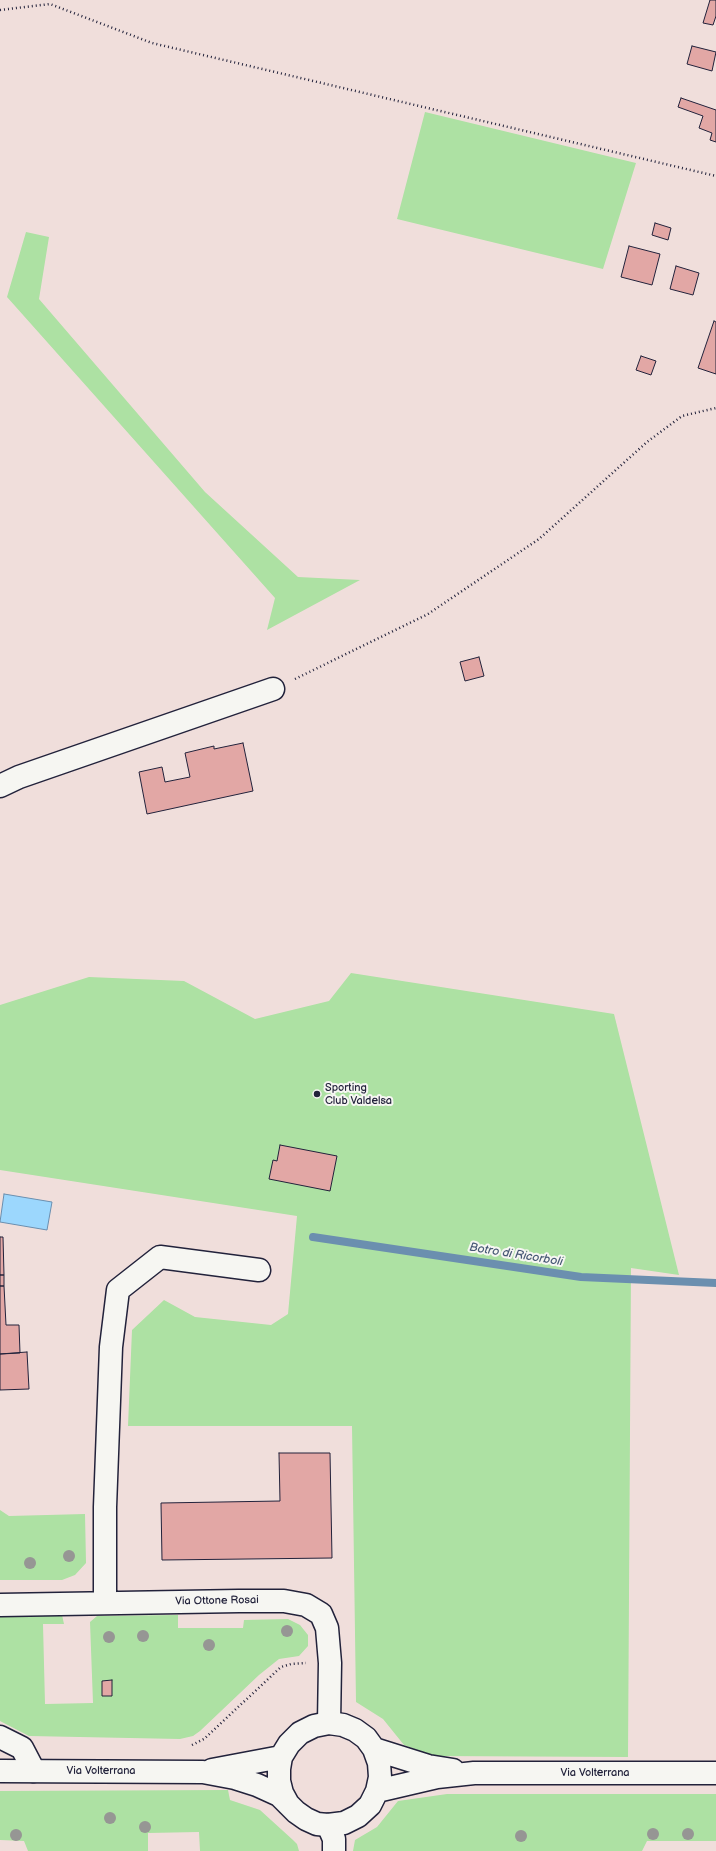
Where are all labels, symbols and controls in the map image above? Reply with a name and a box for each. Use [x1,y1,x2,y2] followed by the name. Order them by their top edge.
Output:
[325,1081,392,1107] place label: Sporting Club Valdelsa
[312,1089,322,1099] marker: Sporting Club Valdelsa
[468,1241,564,1269] water label: Botro di Ricorboli
[175,1594,259,1608] street label: Via Ottone Rosai
[66,1764,136,1778] street label: Via Volterrana
[560,1766,630,1780] street label: Via Volterrana

